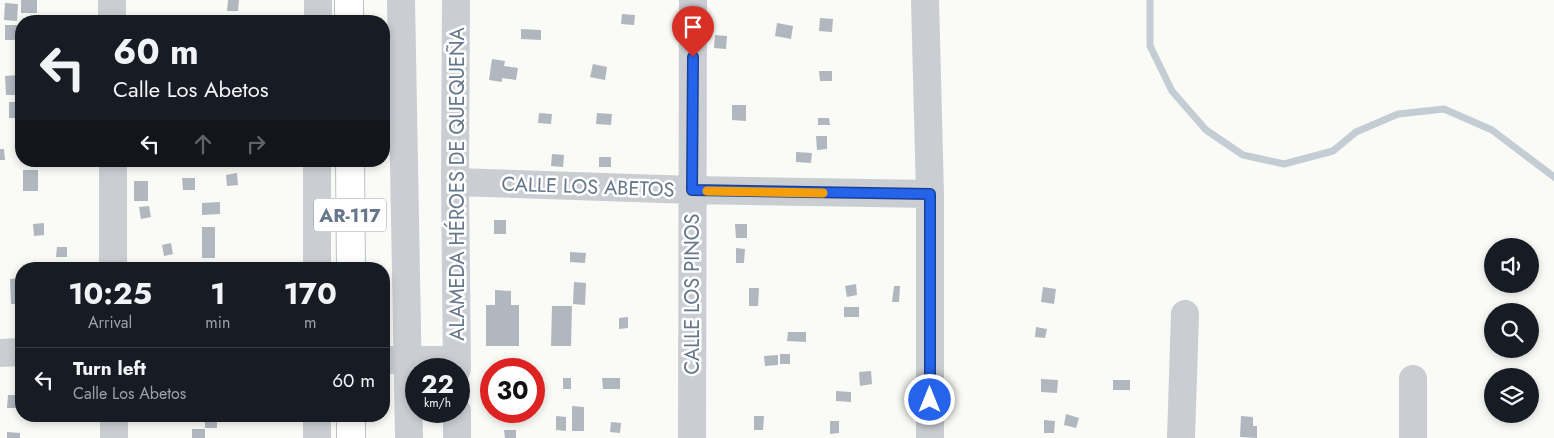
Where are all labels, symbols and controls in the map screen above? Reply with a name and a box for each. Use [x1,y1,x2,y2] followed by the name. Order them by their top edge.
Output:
[672,6,714,57] pin
[679,13,707,41] icon: arrive
[443,26,472,341] street label: ALAMEDA HÉROES DE QUEQUEÑA
[113,27,199,77] text: 60 m
[30,35,95,100] icon: left
[113,73,269,105] text: Calle Los Abetos
[136,130,164,158] icon: left
[189,130,217,158] icon: ahead
[242,130,270,158] icon: right
[501,169,675,205] street label: CALLE LOS ABETOS
[314,198,386,232] road number: AR-117
[678,214,707,374] street label: CALLE LOS PINOS
[1484,238,1539,423] map controls
[1484,238,1539,293] button: sound
[68,272,152,315] text: 10:25
[210,272,225,315] text: 1
[284,272,337,315] text: 170
[1484,303,1539,358] button: search
[88,311,132,334] text: Arrival
[205,311,230,334] text: min
[304,311,316,334] text: m
[73,355,146,382] text: Turn left
[480,358,545,423] speed limit sign: 30
[30,366,58,394] icon: left
[421,366,454,402] text: 22
[332,367,375,394] text: 60 m
[1484,368,1539,423] button: layers
[903,373,955,425] position arrow
[73,382,186,405] text: Calle Los Abetos
[424,394,451,412] text: km/h

